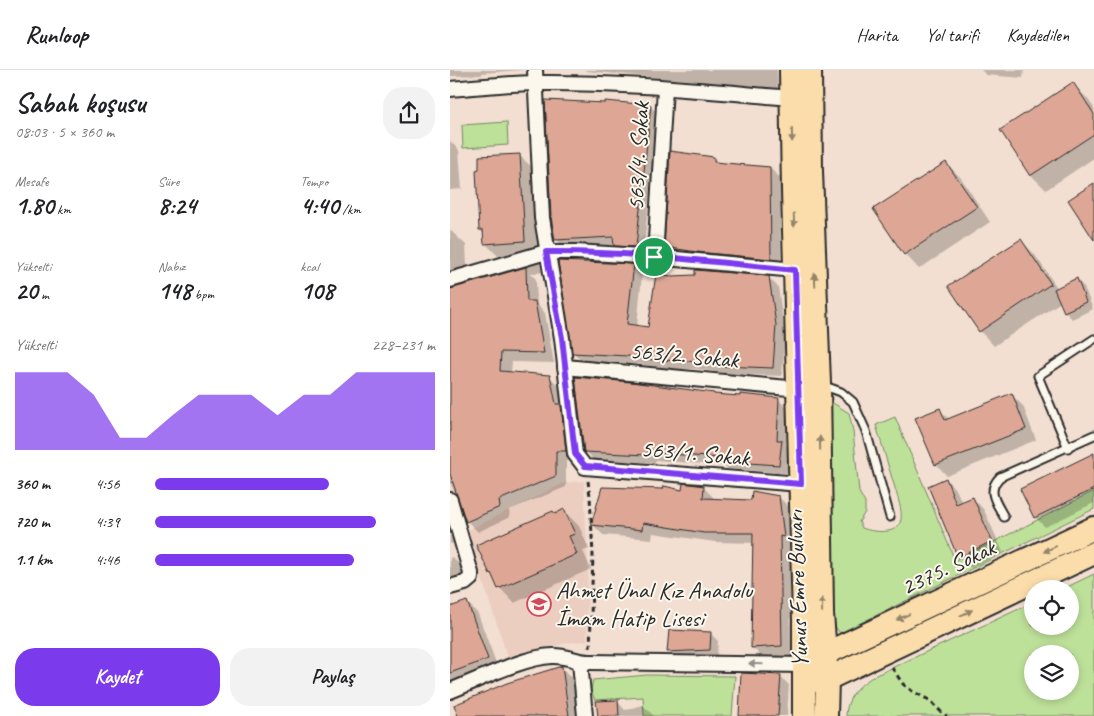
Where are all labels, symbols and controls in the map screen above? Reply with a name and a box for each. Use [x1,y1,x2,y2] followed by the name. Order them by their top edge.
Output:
[25,20,88,50] text: Runloop
[857,24,898,46] text: Harita
[926,24,979,46] text: Yol tarifi
[1007,24,1069,46] text: Kaydedilen
[15,85,145,120] text: Sabah koşusu
[383,87,435,139] button: share
[620,99,656,211] street label: 563/4. Sokak
[15,122,114,142] text: 08:03 · 5 × 360 m
[788,127,796,143] one-way arrow
[15,173,49,190] text: Mesafe
[158,173,179,190] text: Süre
[300,173,328,190] text: Tempo
[15,190,54,222] text: 1.80
[158,190,196,222] text: 8:24
[300,190,339,222] text: 4:40
[54,201,71,218] text: km
[339,201,361,218] text: /km
[790,213,798,229] one-way arrow
[633,236,675,278] pin
[640,243,668,271] icon: arrive
[15,258,51,275] text: Yükselti
[158,258,185,275] text: Nabız
[300,258,319,275] text: kcal
[811,272,819,288] one-way arrow
[15,275,38,307] text: 20
[158,275,191,307] text: 148
[300,275,334,307] text: 108
[38,286,49,303] text: m
[191,286,214,303] text: bpm
[15,335,56,355] text: Yükselti
[372,335,435,355] text: 228–231 m
[629,335,742,375] street label: 563/2. Sokak
[640,433,753,473] street label: 563/1. Sokak
[816,435,824,451] one-way arrow
[15,474,50,494] text: 360 m
[95,474,120,494] text: 4:56
[779,508,815,668] street label: Yunus Emre Bulvarı
[15,512,50,532] text: 720 m
[95,512,120,532] text: 4:39
[896,531,1002,602] street label: 2375. Sokak
[1043,545,1057,553] one-way arrow
[15,550,52,570] text: 1.1 km
[95,550,120,570] text: 4:46
[556,575,754,633] place label: Ahmet Ünal Kız Anadolu İmam Hatip Lisesi
[1024,580,1079,700] map controls
[1024,580,1079,635] button: locate
[526,591,552,617] school or university icon: Ahmet Ünal Kız Anadolu İmam Hatip Lisesi
[818,597,826,613] one-way arrow
[959,608,973,616] one-way arrow
[896,614,910,622] one-way arrow
[1024,645,1079,700] button: layers
[15,648,220,706] button: Kaydet
[230,648,435,706] button: Paylaş
[747,660,763,668] one-way arrow

